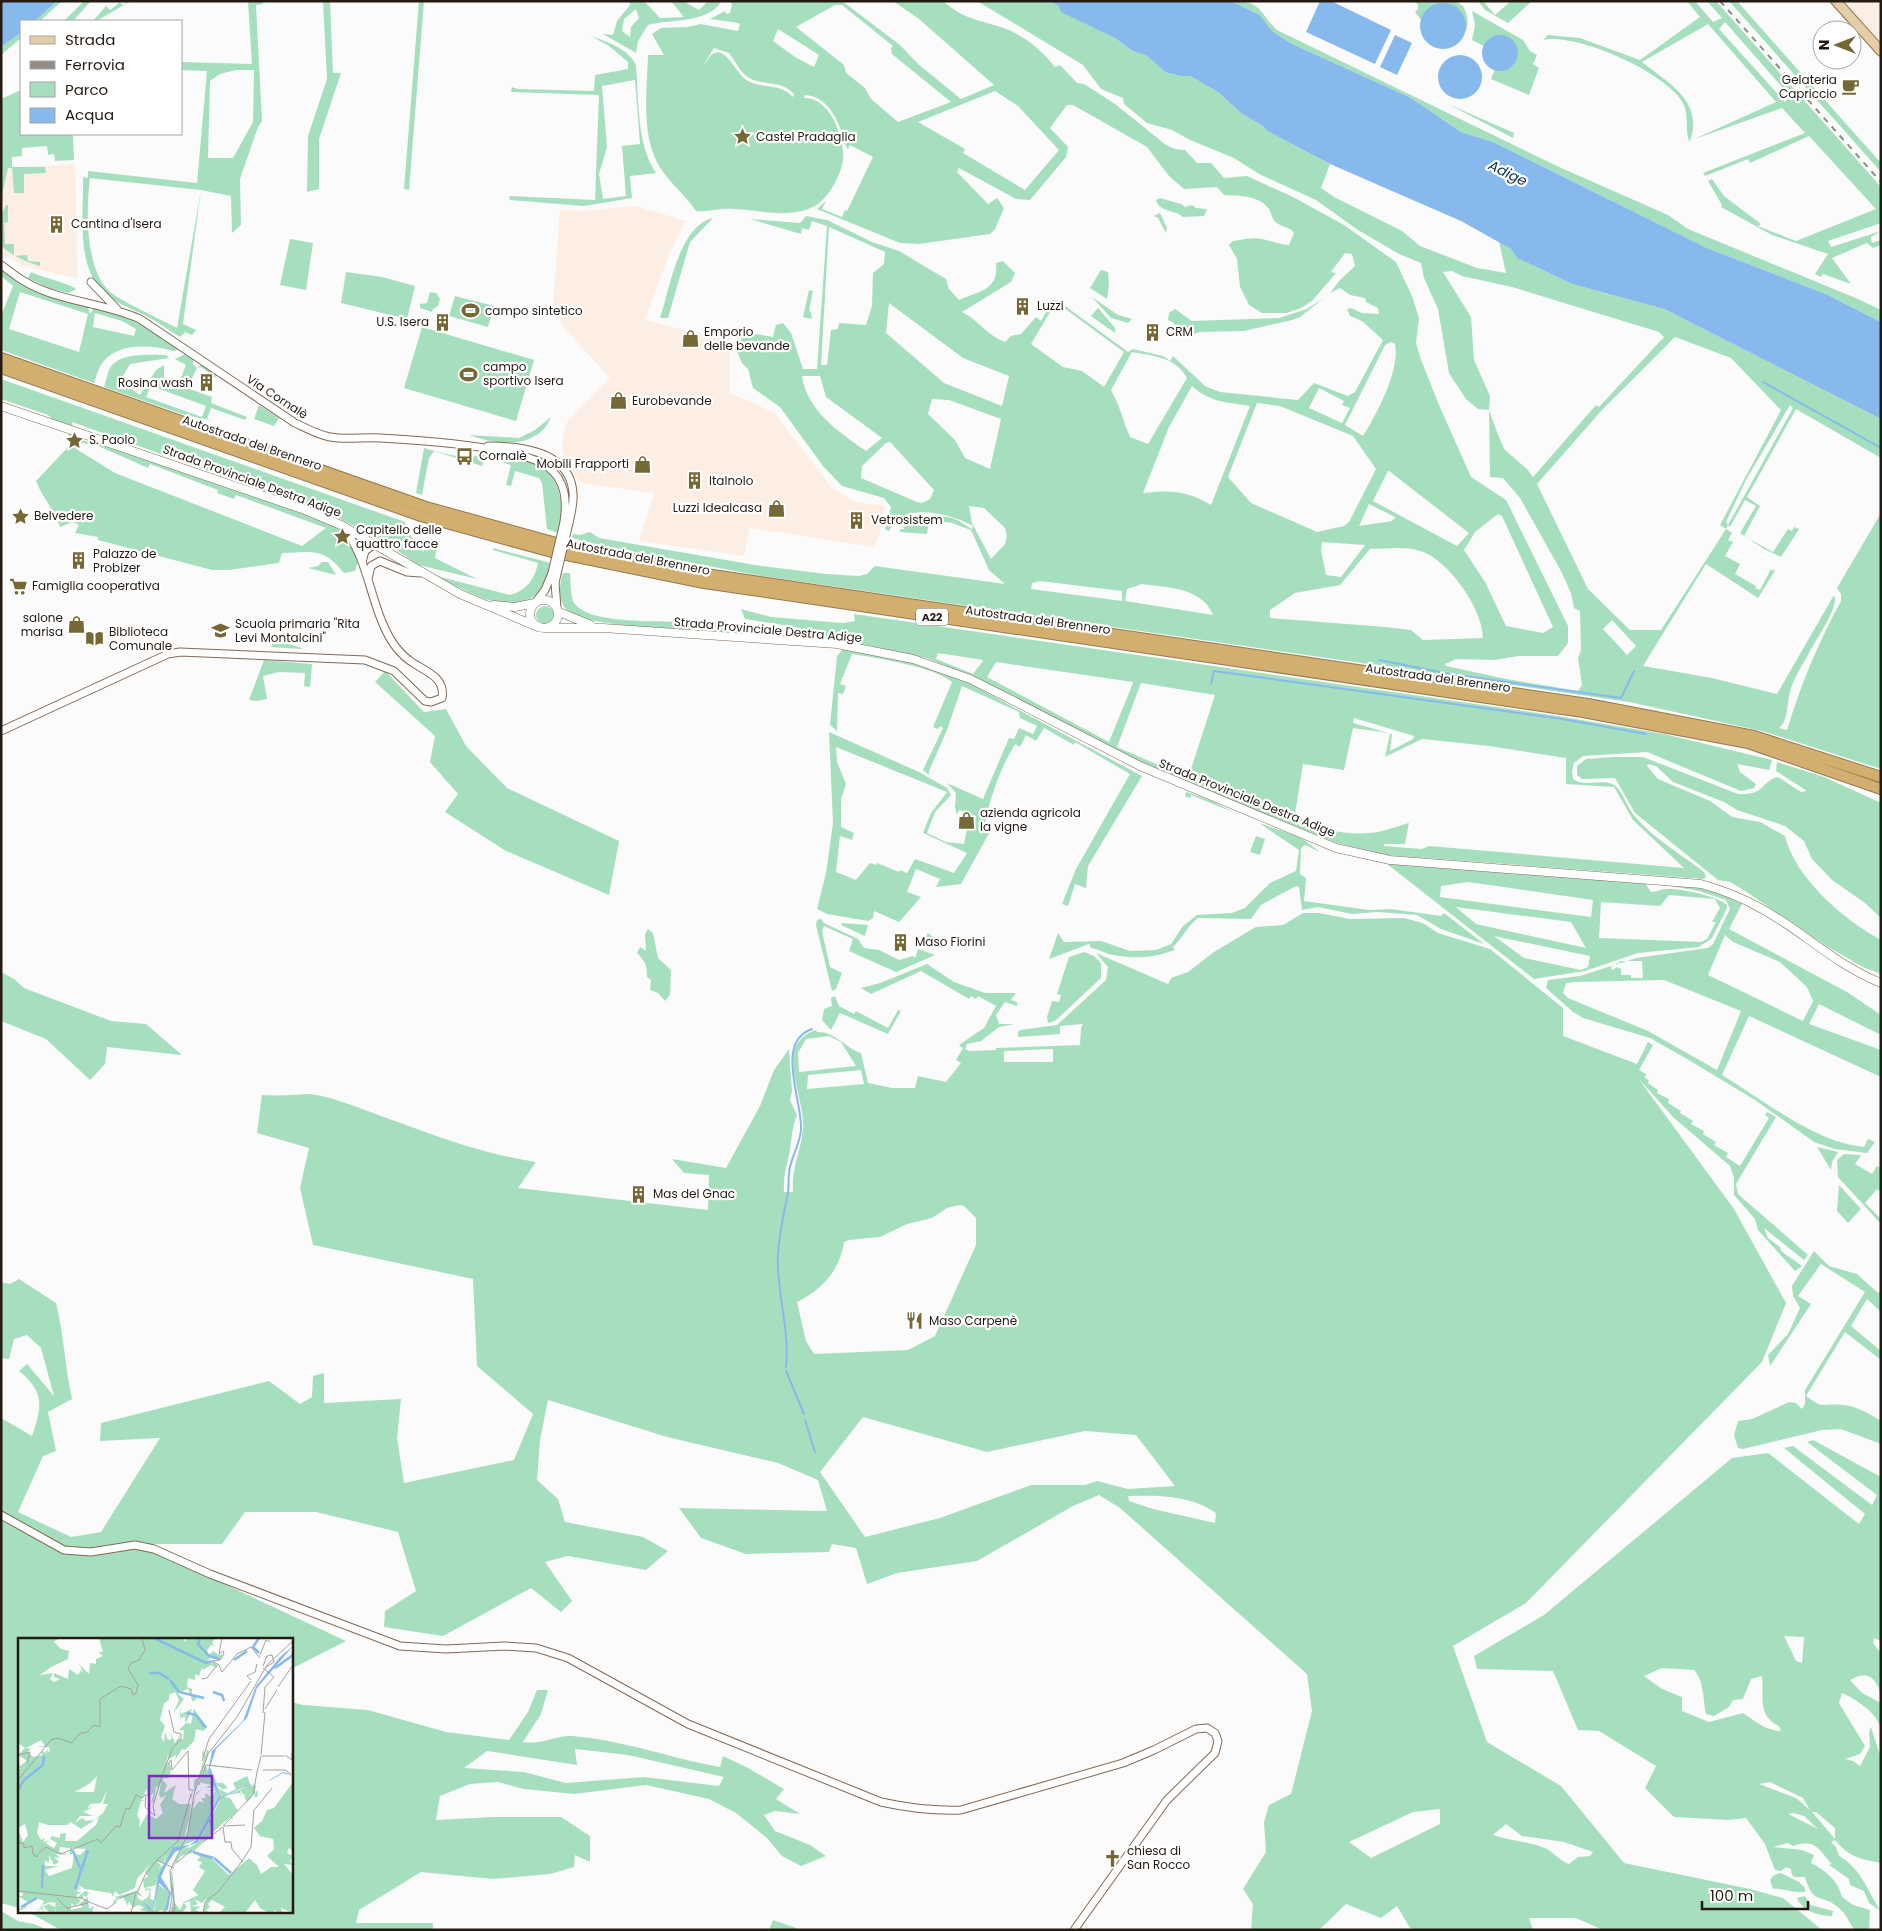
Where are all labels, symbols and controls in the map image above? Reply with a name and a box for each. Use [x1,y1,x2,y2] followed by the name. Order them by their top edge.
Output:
[20,20,182,135] legend
[1812,20,1862,70] north arrow
[65,29,115,50] text: Strada
[1814,40,1834,50] text: N
[65,54,125,75] text: Ferrovia
[1779,71,1837,102] place label: Gelateria Capriccio
[1841,77,1861,97] cafe icon: Gelateria Capriccio
[65,79,108,100] text: Parco
[65,104,114,125] text: Acqua
[732,127,752,147] place icon: Castel Pradaglia
[756,128,856,145] place label: Castel Pradaglia
[1485,155,1531,191] water label: Adige
[47,214,67,234] building icon: Cantina d'Isera
[71,215,162,232] place label: Cantina d'Isera
[1013,296,1033,316] building icon: Luzzi
[1037,297,1064,314] place label: Luzzi
[461,301,481,321] sports icon: campo sintetico
[485,302,583,319] place label: campo sintetico
[433,312,453,332] building icon: U.S. Isera
[376,313,429,330] place label: U.S. Isera
[1142,322,1162,342] building icon: CRM
[704,323,790,354] place label: Emporio delle bevande
[1166,323,1193,340] place label: CRM
[680,329,700,349] shop icon: Emporio delle bevande
[483,358,564,389] place label: campo sportivo Isera
[459,364,479,384] sports icon: campo sportivo Isera
[243,370,311,423] street label: Via Cornalè
[197,373,217,393] building icon: Rosina wash
[118,374,193,391] place label: Rosina wash
[608,391,628,411] shop icon: Eurobevande
[632,392,712,409] place label: Eurobevande
[180,411,324,474] street label: Autostrada del Brennero
[65,430,85,450] place icon: S. Paolo
[89,431,135,448] place label: S. Paolo
[161,440,344,521] street label: Strada Provinciale Destra Adige
[455,446,475,466] bus stop icon: Cornalè
[479,447,527,464] place label: Cornalè
[633,454,653,474] shop icon: Mobili Frapporti
[536,455,629,472] place label: Mobili Frapporti
[685,471,705,491] building icon: Italnolo
[709,472,754,489] place label: Italnolo
[766,498,786,518] shop icon: Luzzi Idealcasa
[673,499,762,516] place label: Luzzi Idealcasa
[10,506,30,526] place icon: Belvedere
[34,507,93,524] place label: Belvedere
[847,510,867,530] building icon: Vetrosistem
[871,511,943,528] place label: Vetrosistem
[356,521,442,552] place label: Capitello delle quattro facce
[332,527,352,547] place icon: Capitello delle quattro facce
[565,534,712,579] street label: Autostrada del Brennero
[93,545,156,576] place label: Palazzo de Probizer
[69,551,89,571] building icon: Palazzo de Probizer
[8,576,28,596] supermarket icon: Famiglia cooperativa
[32,577,160,594] place label: Famiglia cooperativa
[964,601,1112,638] street label: Autostrada del Brennero
[916,608,948,626] road number: A22
[21,609,63,640] place label: salone marisa
[673,613,863,646] street label: Strada Provinciale Destra Adige
[67,615,87,635] shop icon: salone marisa
[235,615,360,646] place label: Scuola primaria "Rita Levi Montalcini"
[211,621,231,641] school or university icon: Scuola primaria "Rita Levi Montalcini"
[109,623,172,654] place label: Biblioteca Comunale
[85,629,105,649] library icon: Biblioteca Comunale
[1364,659,1512,696] street label: Autostrada del Brennero
[1156,754,1338,841] street label: Strada Provinciale Destra Adige
[980,804,1081,835] place label: azienda agricola la vigne
[956,810,976,830] shop icon: azienda agricola la vigne
[891,932,911,952] building icon: Maso Fiorini
[915,933,985,950] place label: Maso Fiorini
[629,1184,649,1204] building icon: Mas del Gnac
[653,1185,735,1202] place label: Mas del Gnac
[905,1311,925,1331] restaurant icon: Maso Carpenè
[929,1312,1017,1329] place label: Maso Carpenè
[18,1638,292,1914] inset map
[1127,1842,1191,1873] place label: chiesa di San Rocco
[1103,1848,1123,1868] church icon: chiesa di San Rocco
[1702,1878,1808,1910] scale bar
[1710,1885,1753,1906] text: 100 m

